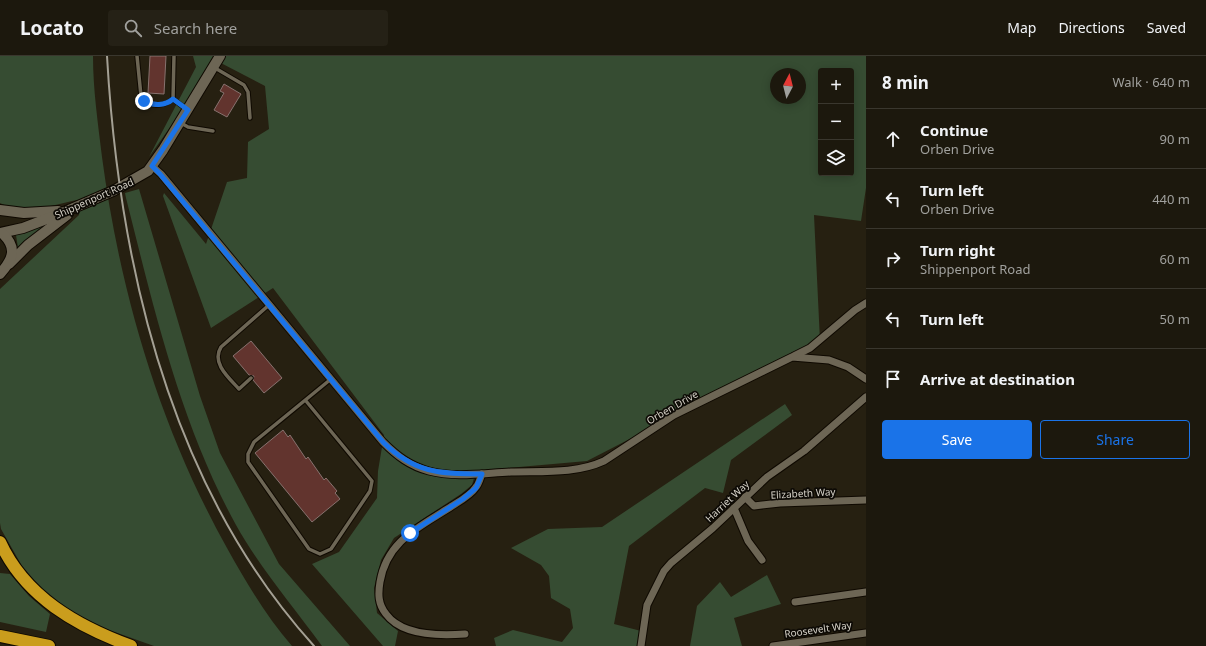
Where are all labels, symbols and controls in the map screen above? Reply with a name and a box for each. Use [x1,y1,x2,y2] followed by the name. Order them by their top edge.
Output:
[108,10,388,46] search box
[20,15,84,41] text: Locato
[122,17,144,39] icon: search
[154,18,237,38] text: Search here
[1007,18,1036,37] text: Map
[1058,18,1125,37] text: Directions
[1147,18,1186,37] text: Saved
[770,68,806,104] north arrow
[818,68,854,176] map controls
[818,68,854,104] button: +
[882,71,929,94] text: 8 min
[1112,73,1190,91] text: Walk · 640 m
[135,92,153,110] route end
[818,104,854,140] button: −
[920,120,988,140] text: Continue
[882,128,904,150] icon: ahead
[1160,130,1190,148] text: 90 m
[818,140,854,176] button: layers
[920,140,994,158] text: Orben Drive
[52,174,136,222] street label: Shippenport Road
[920,180,984,200] text: Turn left
[882,188,904,210] icon: left
[1152,190,1190,208] text: 440 m
[920,200,994,218] text: Orben Drive
[920,240,995,260] text: Turn right
[882,248,904,270] icon: right
[1160,250,1190,268] text: 60 m
[920,260,1030,278] text: Shippenport Road
[882,308,904,330] icon: left
[920,309,984,329] text: Turn left
[1160,310,1190,328] text: 50 m
[882,368,904,390] icon: arrive
[920,369,1075,389] text: Arrive at destination
[644,386,701,427] street label: Orben Drive
[882,420,1032,459] button: Save
[1040,420,1190,459] button: Share
[702,476,753,525] street label: Harriet Way
[770,484,837,502] street label: Elizabeth Way
[401,524,419,542] route start
[783,617,853,641] street label: Roosevelt Way

